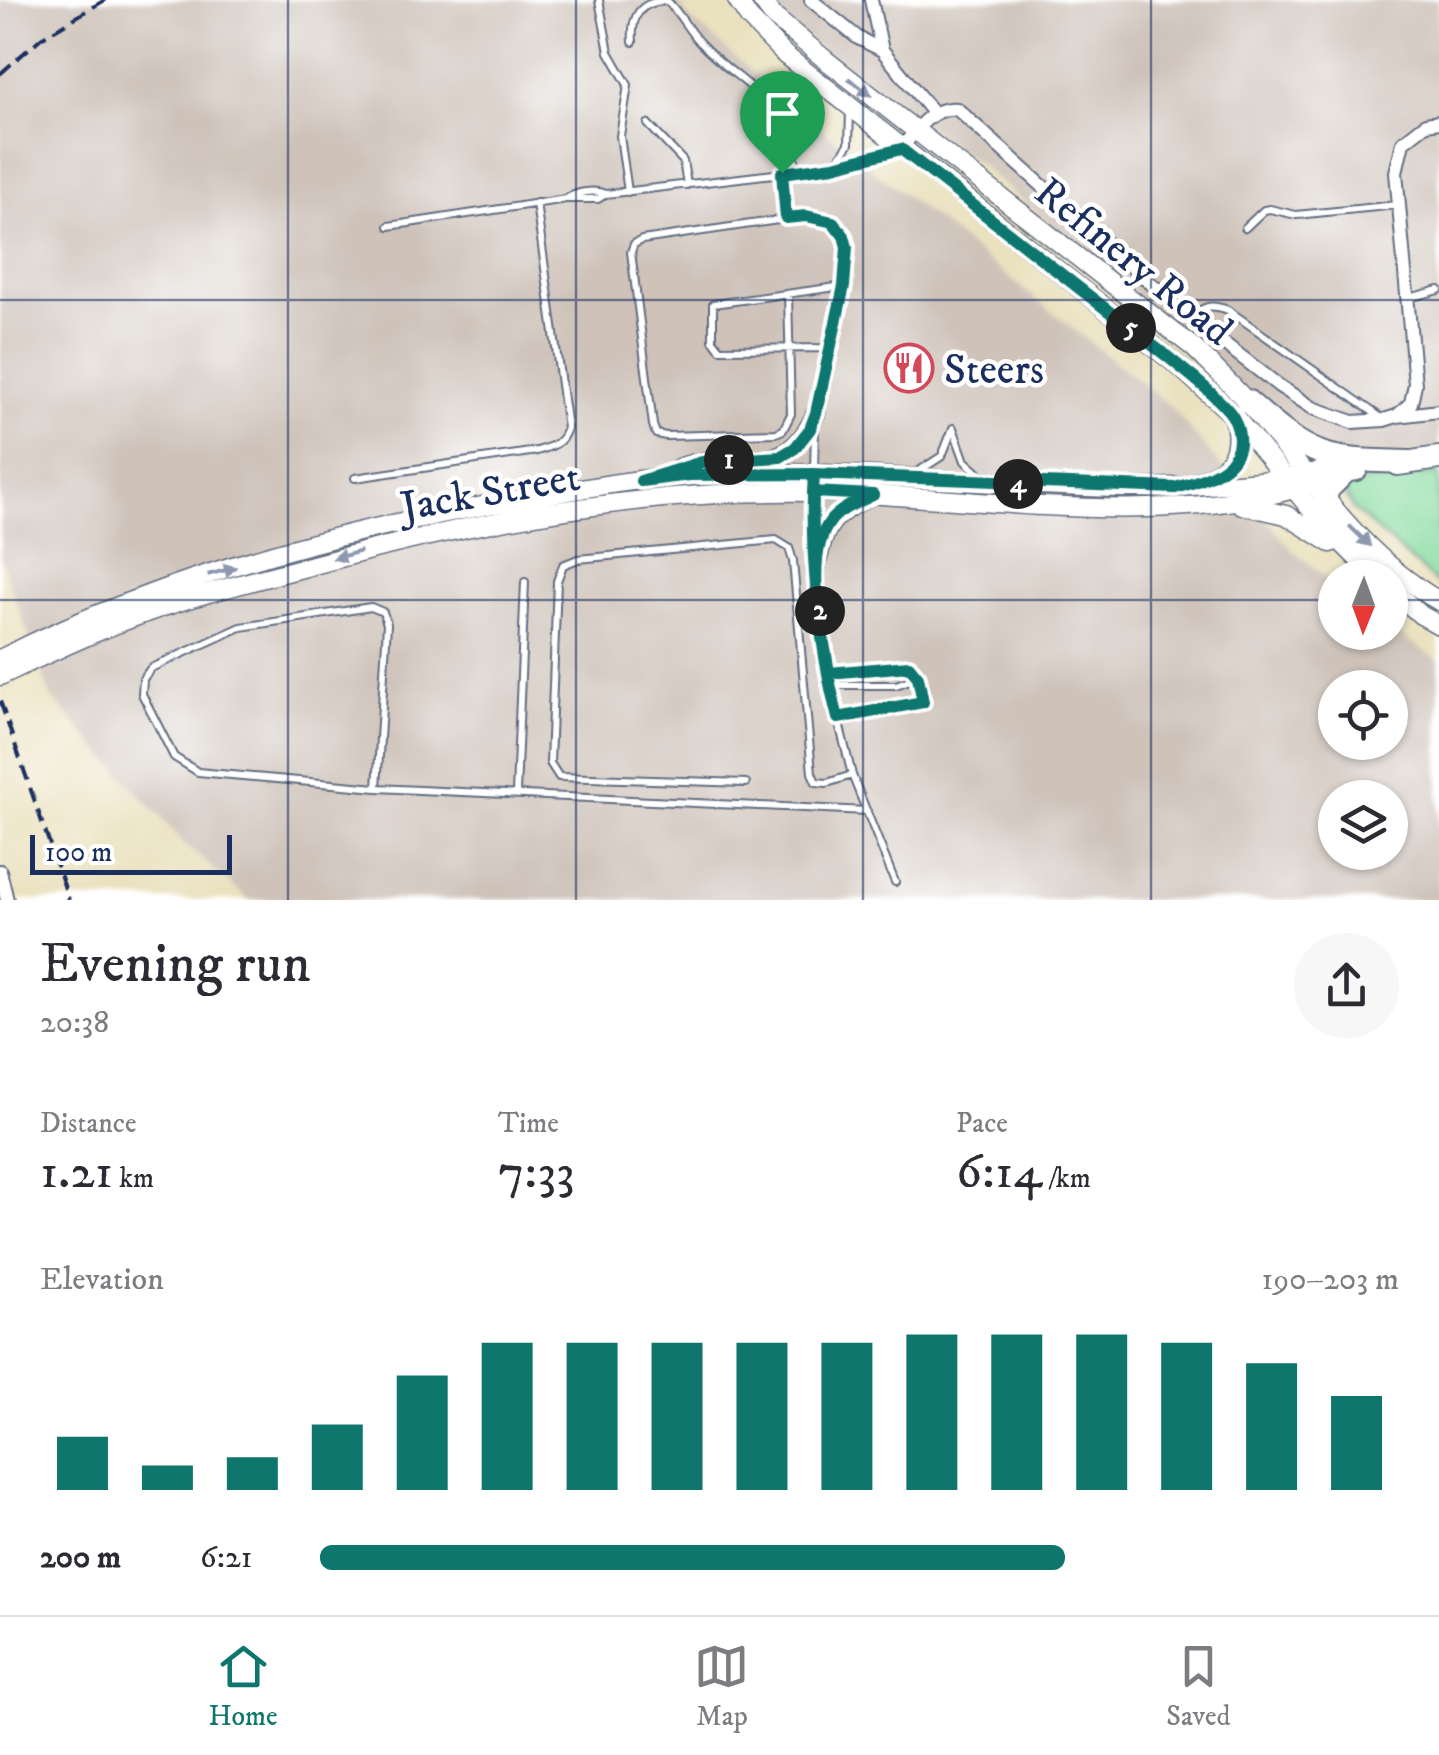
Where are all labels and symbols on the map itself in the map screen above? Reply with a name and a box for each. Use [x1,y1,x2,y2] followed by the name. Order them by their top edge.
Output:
[740,71,825,174] pin
[847,76,873,96] one-way arrow
[1024,167,1243,358] street label: Refinery Road
[1106,303,1156,353] pin: 5
[883,342,935,394] restaurant icon: Steers
[944,345,1044,397] place label: Steers
[704,435,754,485] pin: 1
[393,452,584,535] street label: Jack Street
[993,459,1043,509] pin: 4
[1348,524,1372,547] one-way arrow
[332,548,363,564] one-way arrow
[1318,560,1408,650] north arrow
[207,562,238,578] one-way arrow
[795,586,845,636] pin: 2
[30,830,232,874] scale bar

